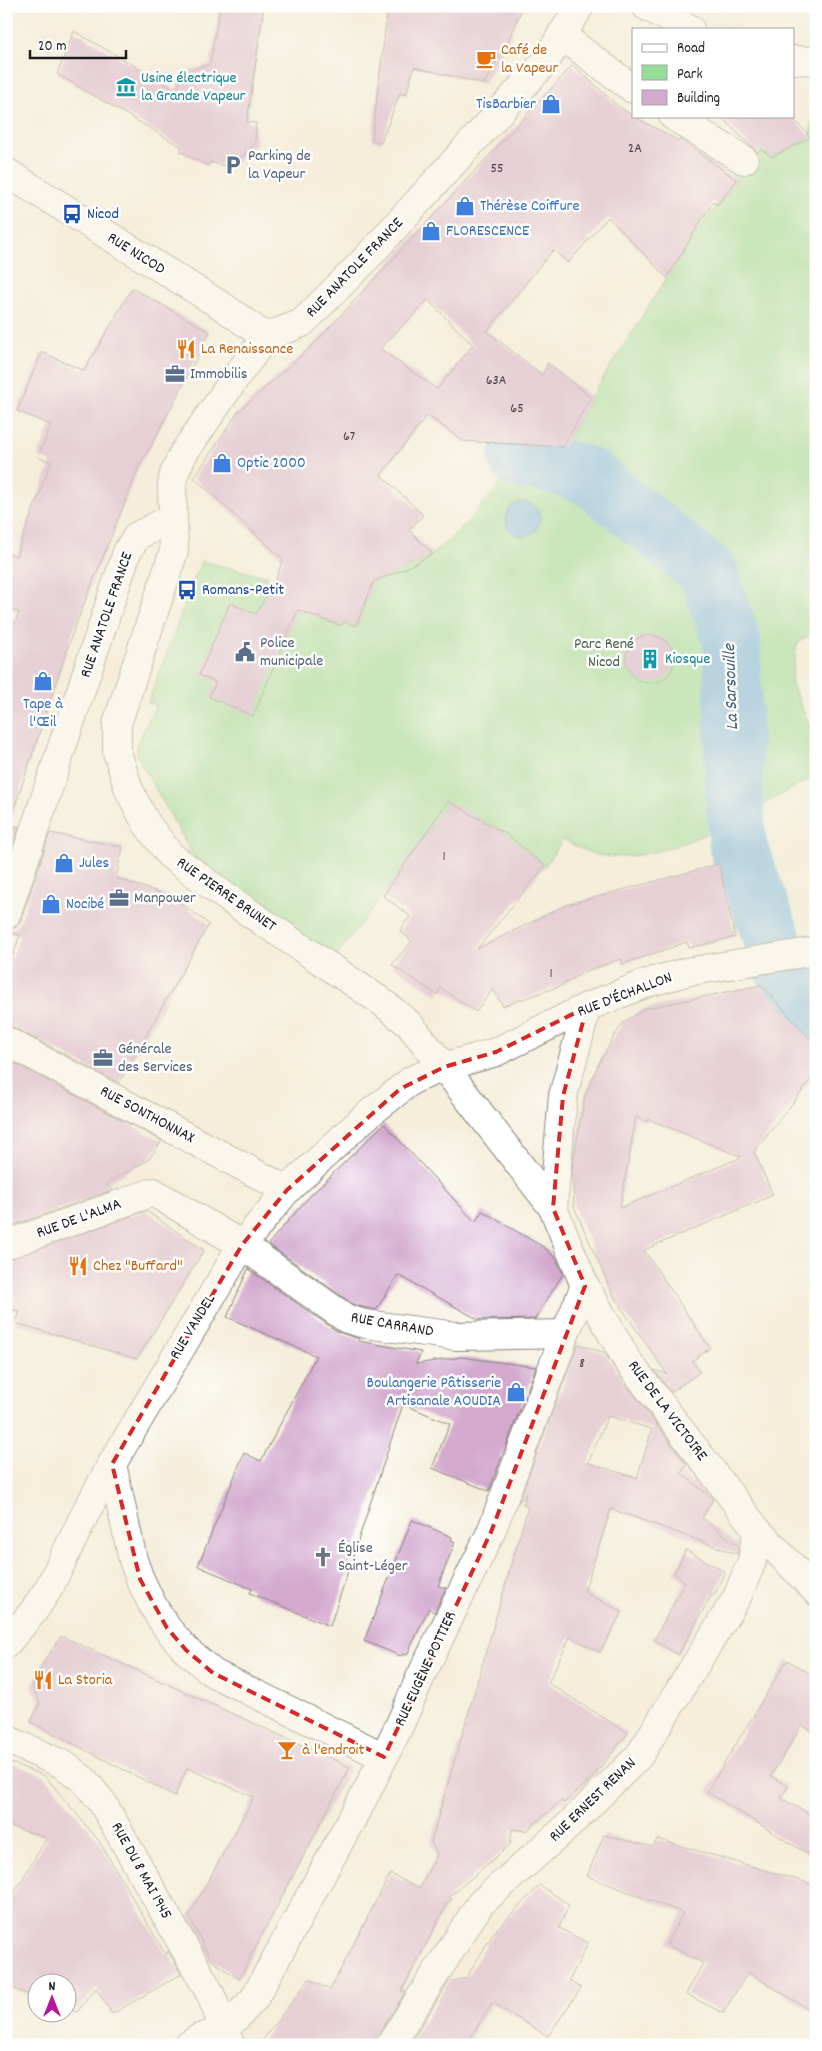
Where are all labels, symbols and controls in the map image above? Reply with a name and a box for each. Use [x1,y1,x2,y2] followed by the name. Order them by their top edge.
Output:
[30,28,126,60] scale bar
[632,28,794,118] legend
[38,36,66,58] text: 20 m
[677,38,705,60] text: Road
[501,39,558,80] place label: Café de la Vapeur
[475,48,497,70] cafe icon: Café de la Vapeur
[677,64,703,86] text: Park
[141,67,246,108] place label: Usine électrique la Grande Vapeur
[115,76,137,98] museum icon: Usine électrique la Grande Vapeur
[677,88,720,110] text: Building
[476,93,536,116] place label: TisBarbier
[540,93,562,115] shop icon: TisBarbier
[628,139,642,159] house number: 2A
[248,145,311,186] place label: Parking de la Vapeur
[222,154,244,176] parking icon: Parking de la Vapeur
[491,159,503,179] house number: 55
[454,195,476,217] shop icon: Thérèse Coiffure
[480,195,580,218] place label: Thérèse Coiffure
[61,203,83,225] bus stop icon: Nicod
[87,203,119,226] place label: Nicod
[301,212,409,323] street label: RUE ANATOLE FRANCE
[420,220,442,242] shop icon: FLORESCENCE
[446,220,530,243] place label: FLORESCENCE
[102,227,170,281] street label: RUE NICOD
[175,338,197,360] restaurant icon: La Renaissance
[201,338,293,361] place label: La Renaissance
[164,363,186,385] office icon: Immobilis
[190,363,248,386] place label: Immobilis
[486,371,507,391] house number: 63A
[510,399,524,419] house number: 65
[343,427,355,447] house number: 67
[211,452,233,474] shop icon: Optic 2000
[237,452,306,475] place label: Optic 2000
[75,548,140,681] street label: RUE ANATOLE FRANCE
[176,579,198,601] bus stop icon: Romans-Petit
[202,579,284,602] place label: Romans-Petit
[260,632,323,673] place label: Police municipale
[574,633,634,674] park label: Parc René Nicod
[234,641,256,663] public building icon: Police municipale
[718,642,746,730] water label: La Sarsouille
[639,648,661,670] building icon: Kiosque
[665,648,710,671] place label: Kiosque
[32,670,54,692] shop icon: Tape à l'Œil
[23,693,63,734] place label: Tape à l'Œil
[442,847,446,867] house number: 1
[53,852,75,874] shop icon: Jules
[79,852,110,875] place label: Jules
[171,852,281,938] street label: RUE PIERRE BRUNET
[108,887,130,909] office icon: Manpower
[134,887,196,910] place label: Manpower
[40,893,62,915] shop icon: Nocibé
[66,893,104,916] place label: Nocibé
[549,964,553,984] house number: 1
[574,966,676,1024] street label: RUE D'ÉCHALLON
[118,1038,193,1079] place label: Générale des Services
[92,1047,114,1069] office icon: Générale des Services
[95,1080,199,1150] street label: RUE SONTHONNAX
[33,1193,125,1245] street label: RUE DE L'ALMA
[67,1255,89,1277] restaurant icon: Chez "Buffard"
[93,1255,183,1278] place label: Chez "Buffard"
[164,1289,222,1364] street label: RUE VANDEL
[349,1306,435,1344] street label: RUE CARRAND
[579,1354,585,1374] house number: 8
[621,1356,713,1467] street label: RUE DE LA VICTOIRE
[367,1372,501,1413] place label: Boulangerie Pâtisserie Artisanale AOUDIA
[505,1381,527,1403] shop icon: Boulangerie Pâtisserie Artisanale AOUDIA
[338,1537,408,1578] place label: Église Saint-Léger
[312,1546,334,1568] church icon: Église Saint-Léger
[389,1607,463,1730] street label: RUE EUGÈNE POTTIER
[32,1669,54,1691] restaurant icon: La Storia
[58,1669,113,1692] place label: La Storia
[276,1739,298,1761] bar icon: à l'endroit
[302,1739,365,1762] place label: à l'endroit
[544,1752,642,1848] street label: RUE ERNEST RENAN
[105,1818,177,1924] street label: RUE DU 8 MAI 1945
[28,1974,78,2024] north arrow
[49,1977,56,1997] text: N

